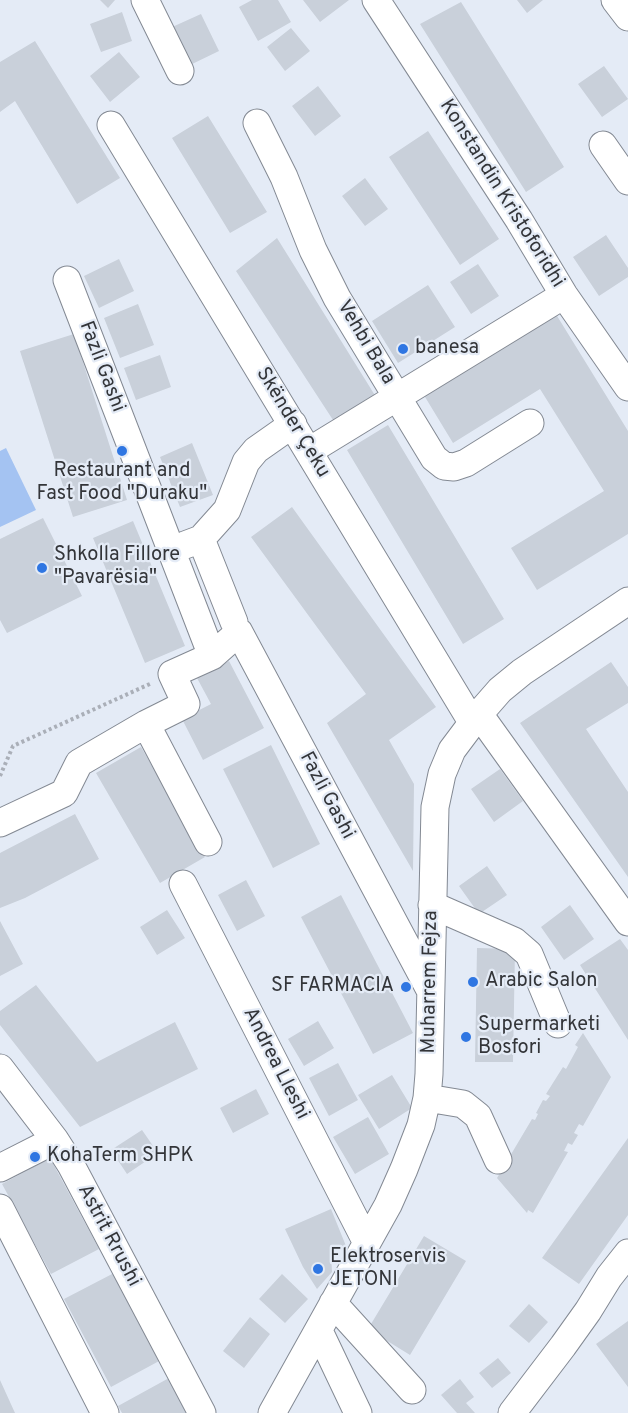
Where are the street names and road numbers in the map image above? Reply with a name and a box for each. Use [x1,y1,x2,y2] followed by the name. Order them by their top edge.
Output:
[433,96,569,292] street label: Konstandin Kristoforidhi
[331,297,399,389] street label: Vehbi Bala
[73,318,129,416] street label: Fazli Gashi
[250,364,334,482] street label: Skënder Çeku
[293,748,359,844] street label: Fazli Gashi
[418,910,444,1054] street label: Muharrem Fejza
[237,1004,313,1124] street label: Andrea Lleshi
[71,1181,145,1291] street label: Astrit Rrushi

